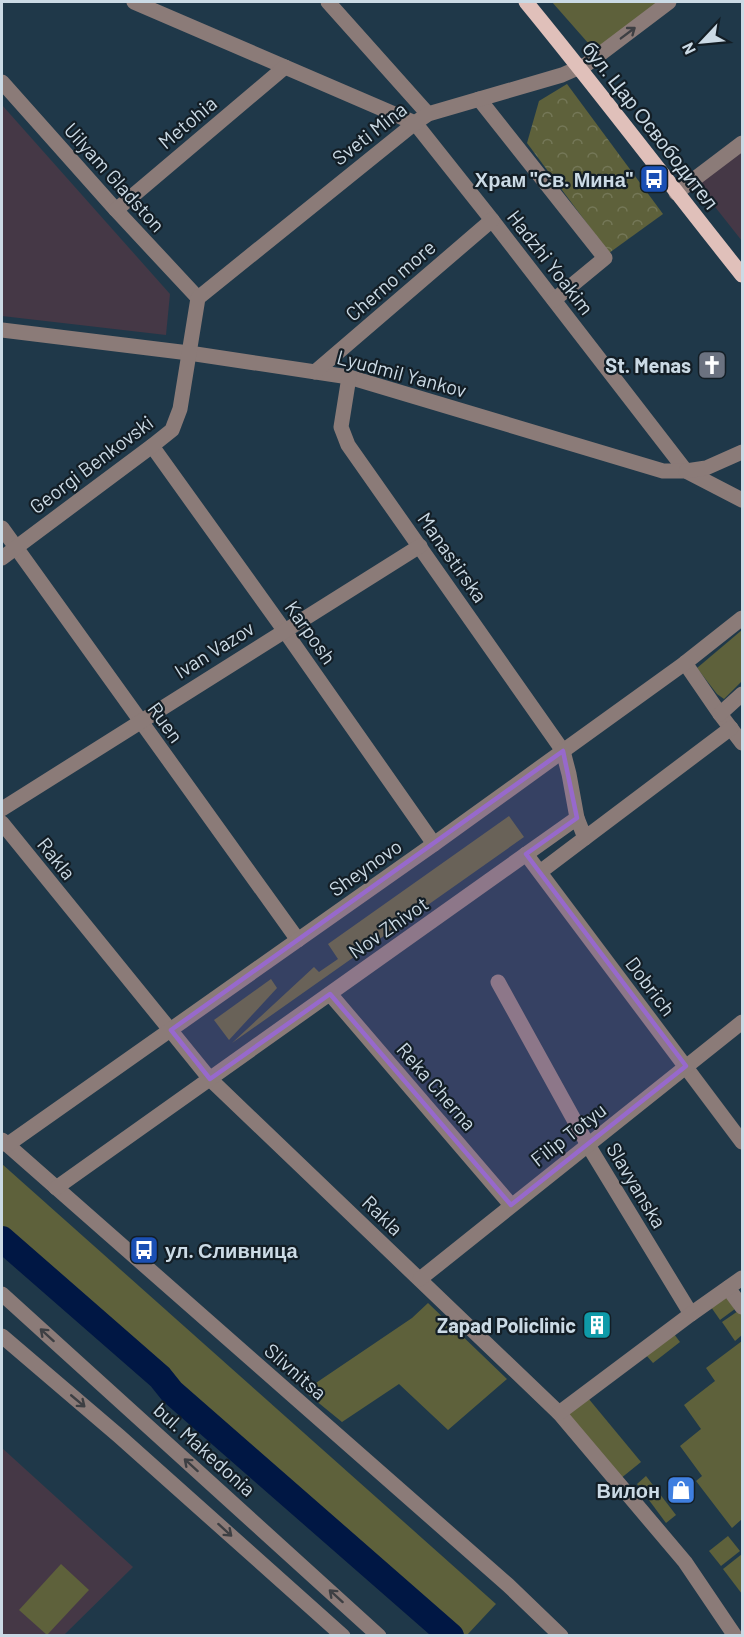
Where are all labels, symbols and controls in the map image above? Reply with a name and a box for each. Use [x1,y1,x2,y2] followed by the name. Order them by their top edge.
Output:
[672,12,732,72] north arrow
[620,27,636,39] one-way arrow
[578,36,724,214] street label: бул. Цар Освободител
[677,40,699,58] text: N
[153,91,221,153] street label: Metohia
[327,96,411,170] street label: Sveti Mina
[60,117,170,237] street label: Uilyam Gladston
[638,163,670,195] bus stop icon: Храм "Св. Мина"
[475,167,633,191] place label: Храм "Св. Мина"
[503,205,599,319] street label: Hadzhi Yoakim
[340,234,440,326] street label: Cherno more
[335,344,469,402] street label: Lyudmil Yankov
[696,349,728,381] church icon: St. Menas
[605,353,691,377] place label: St. Menas
[25,410,157,518] street label: Georgi Benkovski
[413,507,493,607] street label: Manastirska
[281,596,341,668] street label: Karposh
[170,615,258,683] street label: Ivan Vazov
[143,697,189,747] street label: Ruen
[33,832,81,884] street label: Rakla
[324,833,406,901] street label: Sheynovo
[344,891,432,963] street label: Nov Zhivot
[621,952,681,1020] street label: Dobrich
[392,1037,482,1135] street label: Reka Cherna
[525,1097,611,1171] street label: Filip Totyu
[602,1138,672,1232] street label: Slavyanska
[358,1190,408,1240] street label: Rakla
[128,1234,160,1266] bus stop icon: ул. Сливница
[165,1238,299,1262] place label: ул. Сливница
[581,1309,613,1341] building icon: Zapad Policlinic
[437,1313,576,1337] place label: Zapad Policlinic
[40,1328,55,1342] one-way arrow
[260,1338,332,1404] street label: Slivnitsa
[70,1395,86,1408] one-way arrow
[149,1397,261,1501] street label: bul. Makedonia
[184,1458,199,1472] one-way arrow
[665,1474,697,1506] shop icon: Вилон
[597,1478,660,1502] place label: Вилон
[217,1523,232,1537] one-way arrow
[329,1589,344,1603] one-way arrow

